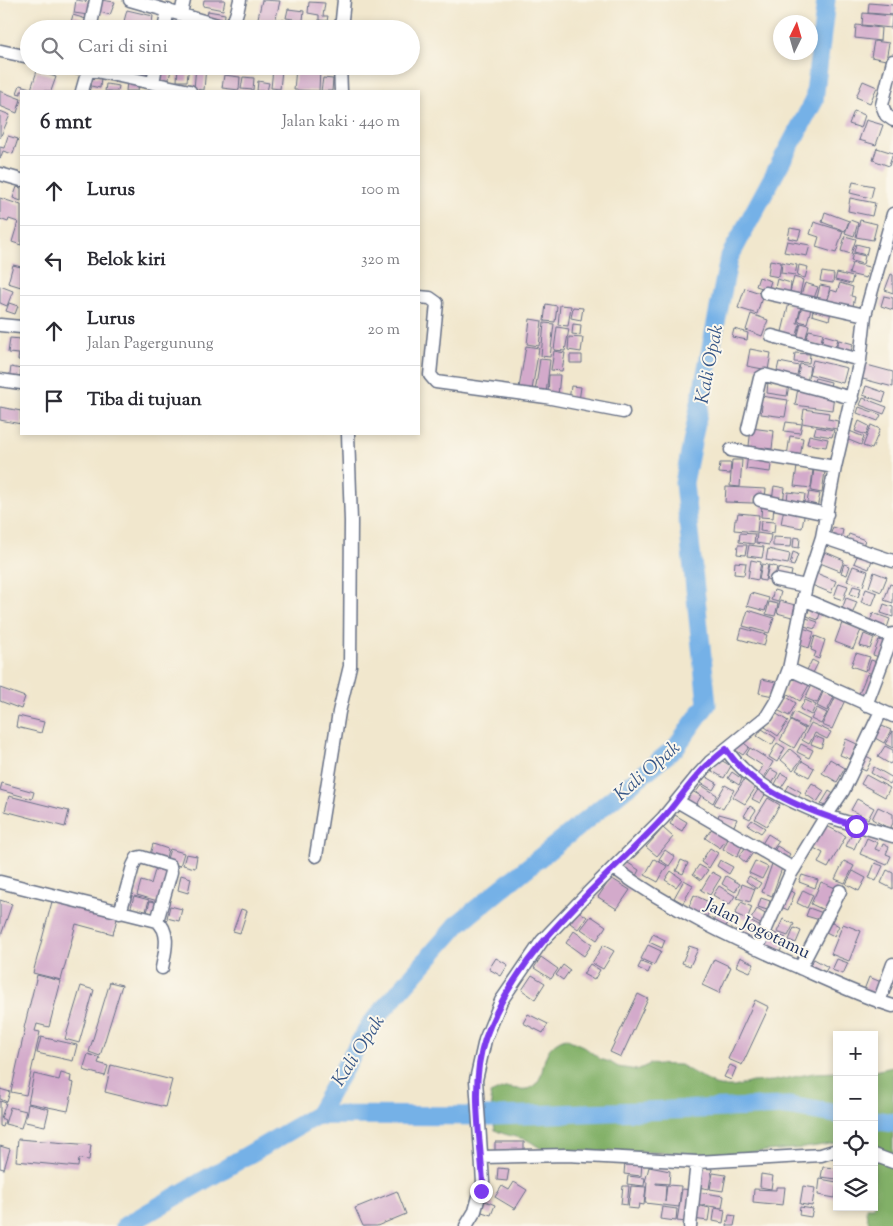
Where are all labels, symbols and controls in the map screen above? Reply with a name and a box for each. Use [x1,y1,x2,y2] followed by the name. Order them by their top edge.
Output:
[773,15,818,60] north arrow
[20,20,420,75] search box
[38,34,66,62] icon: search
[78,34,168,61] text: Cari di sini
[40,108,92,138] text: 6 mnt
[282,111,400,134] text: Jalan kaki · 440 m
[40,177,68,205] icon: ahead
[87,177,135,204] text: Lurus
[361,179,400,202] text: 100 m
[40,247,68,275] icon: left
[87,247,166,274] text: Belok kiri
[361,249,400,272] text: 320 m
[87,306,135,333] text: Lurus
[40,317,68,345] icon: ahead
[367,319,400,342] text: 20 m
[690,322,731,406] water label: Kali Opak
[87,333,214,356] text: Jalan Pagergunung
[40,387,68,415] icon: arrive
[87,387,202,414] text: Tiba di tujuan
[609,735,687,808] water label: Kali Opak
[845,815,868,838] route start
[699,893,814,967] street label: Jalan Jogotamu
[326,1010,392,1092] water label: Kali Opak
[833,1031,878,1211] map controls
[833,1031,878,1076] button: +
[833,1076,878,1121] button: −
[833,1121,878,1166] button: locate
[833,1166,878,1211] button: layers
[470,1180,493,1203] route end

